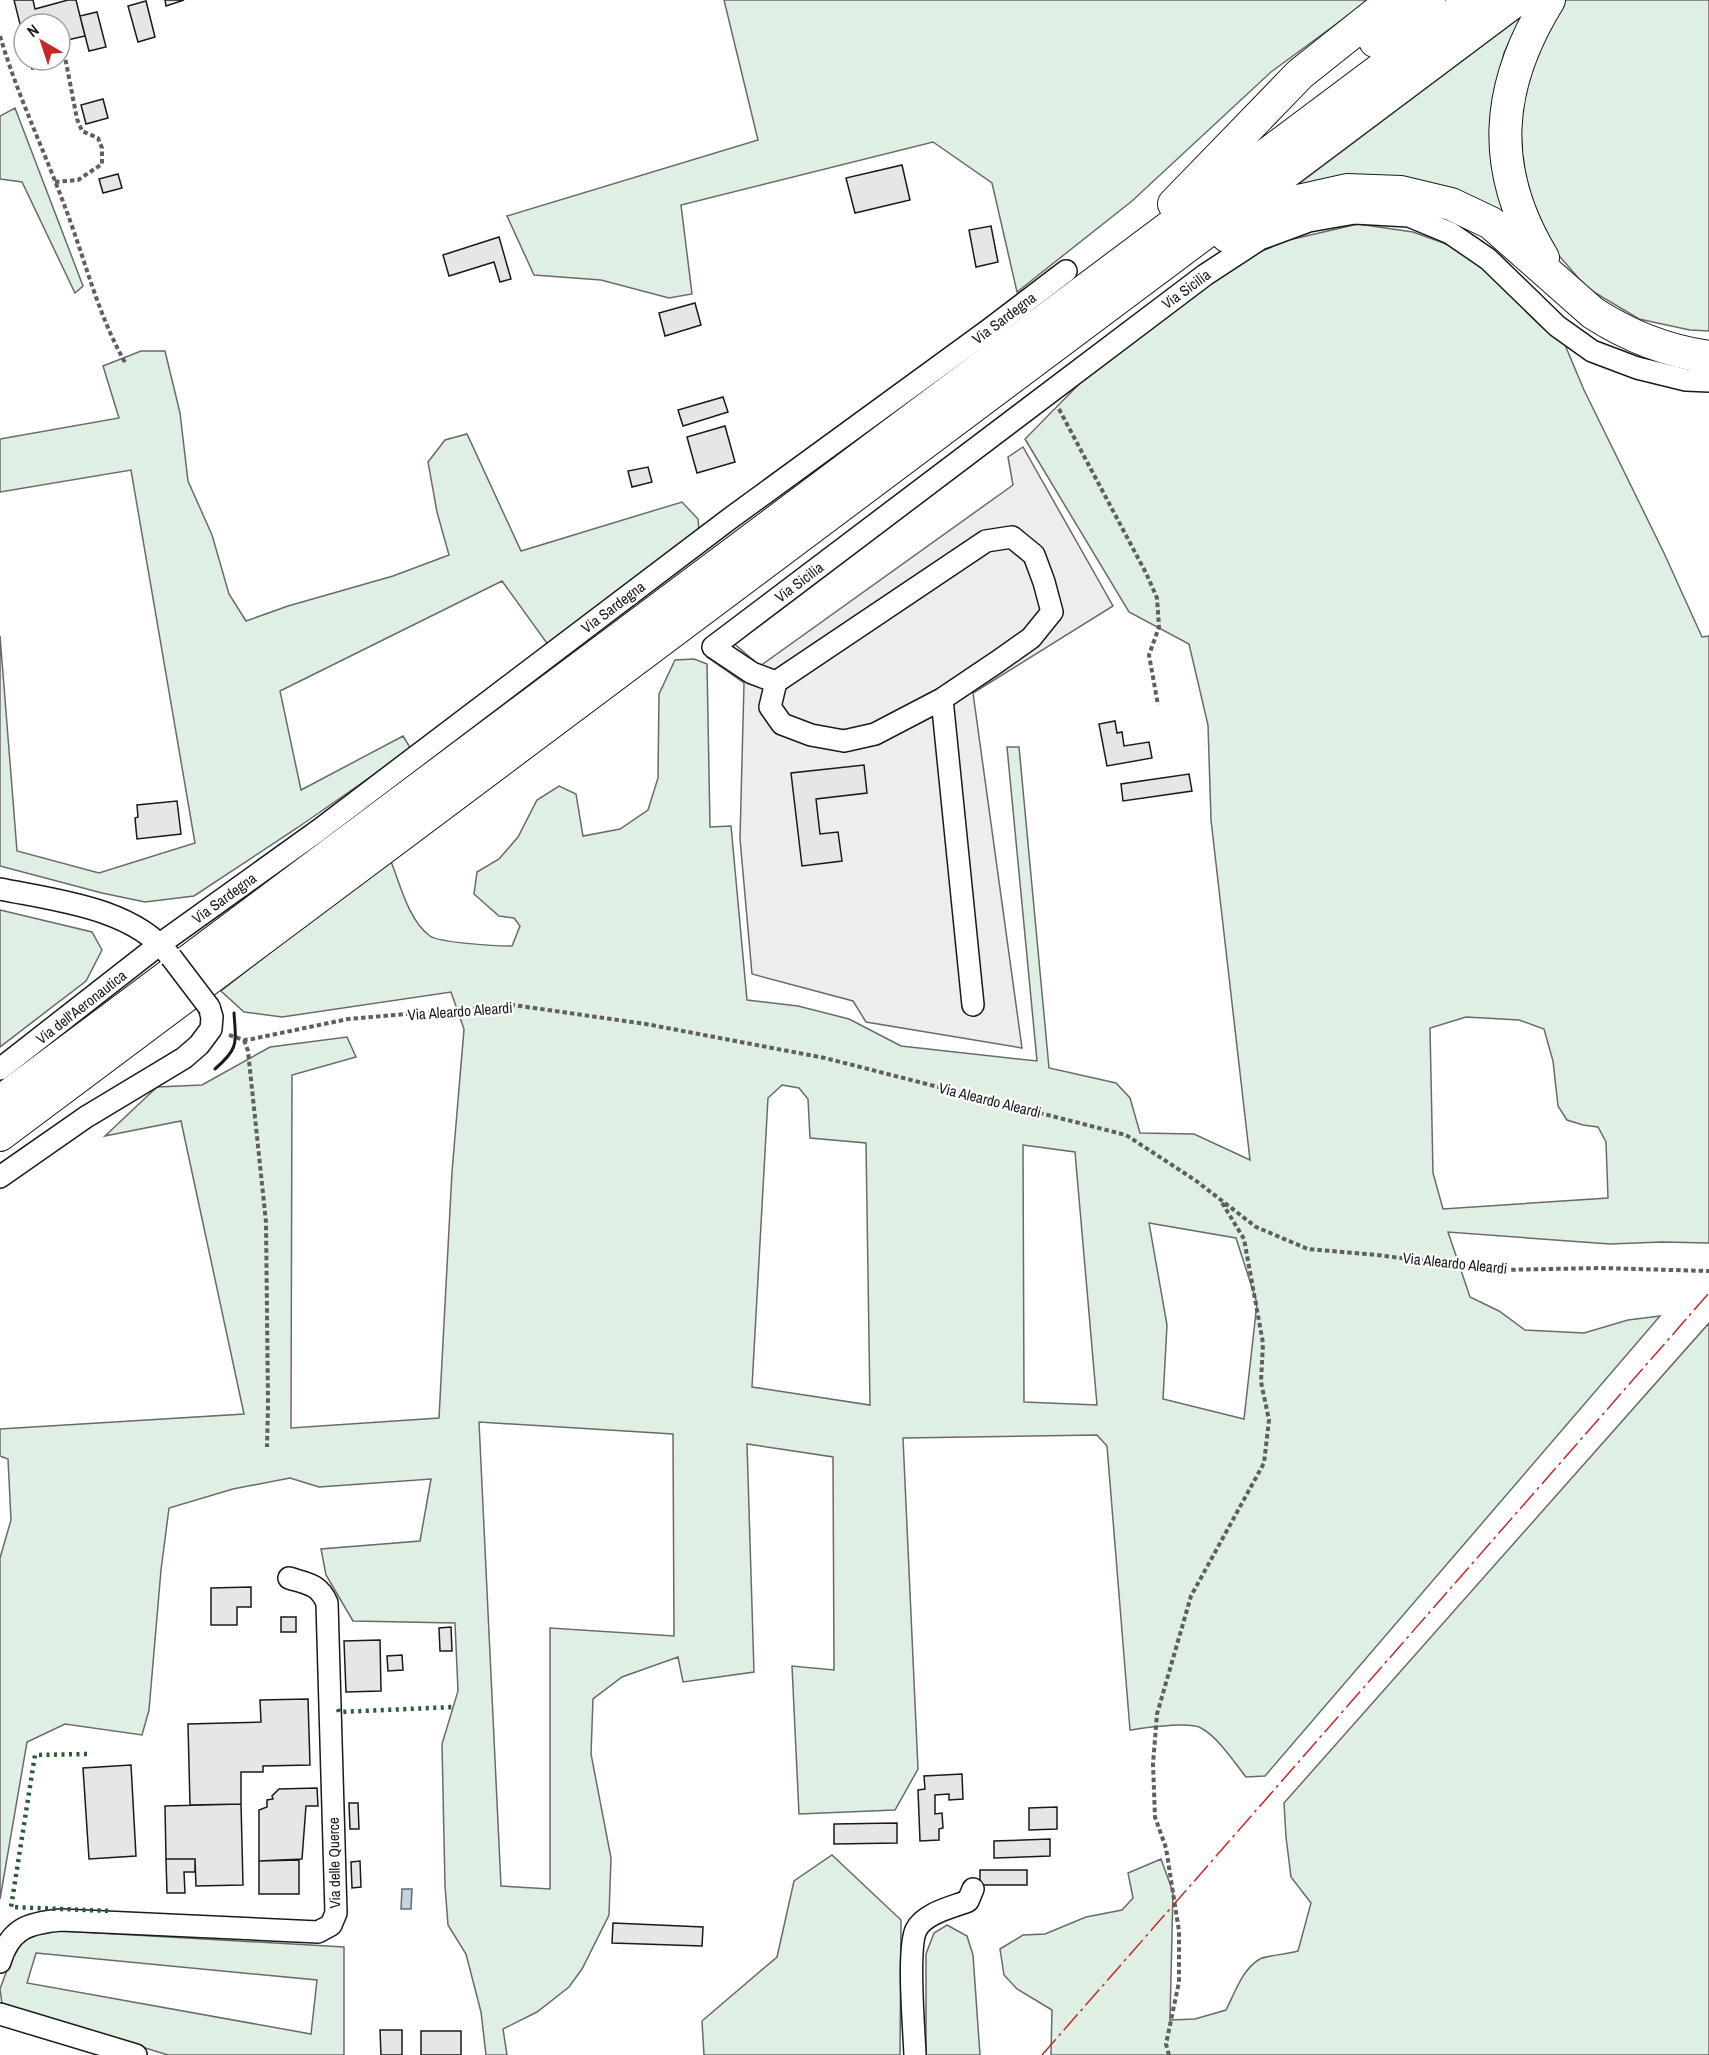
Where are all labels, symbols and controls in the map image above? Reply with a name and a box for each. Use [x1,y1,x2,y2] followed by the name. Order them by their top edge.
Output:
[12,12,72,72] north arrow
[22,19,43,42] text: N
[1157,264,1215,314] street label: Via Sicilia
[968,287,1040,349] street label: Via Sardegna
[770,557,828,607] street label: Via Sicilia
[577,576,649,638] street label: Via Sardegna
[187,867,261,929] street label: Via Sardegna
[31,965,131,1049] street label: Via dell'Aeronautica
[407,997,513,1025] street label: Via Aleardo Aleardi
[936,1077,1044,1123] street label: Via Aleardo Aleardi
[1402,1247,1508,1279] street label: Via Aleardo Aleardi
[323,1817,345,1909] street label: Via delle Querce

